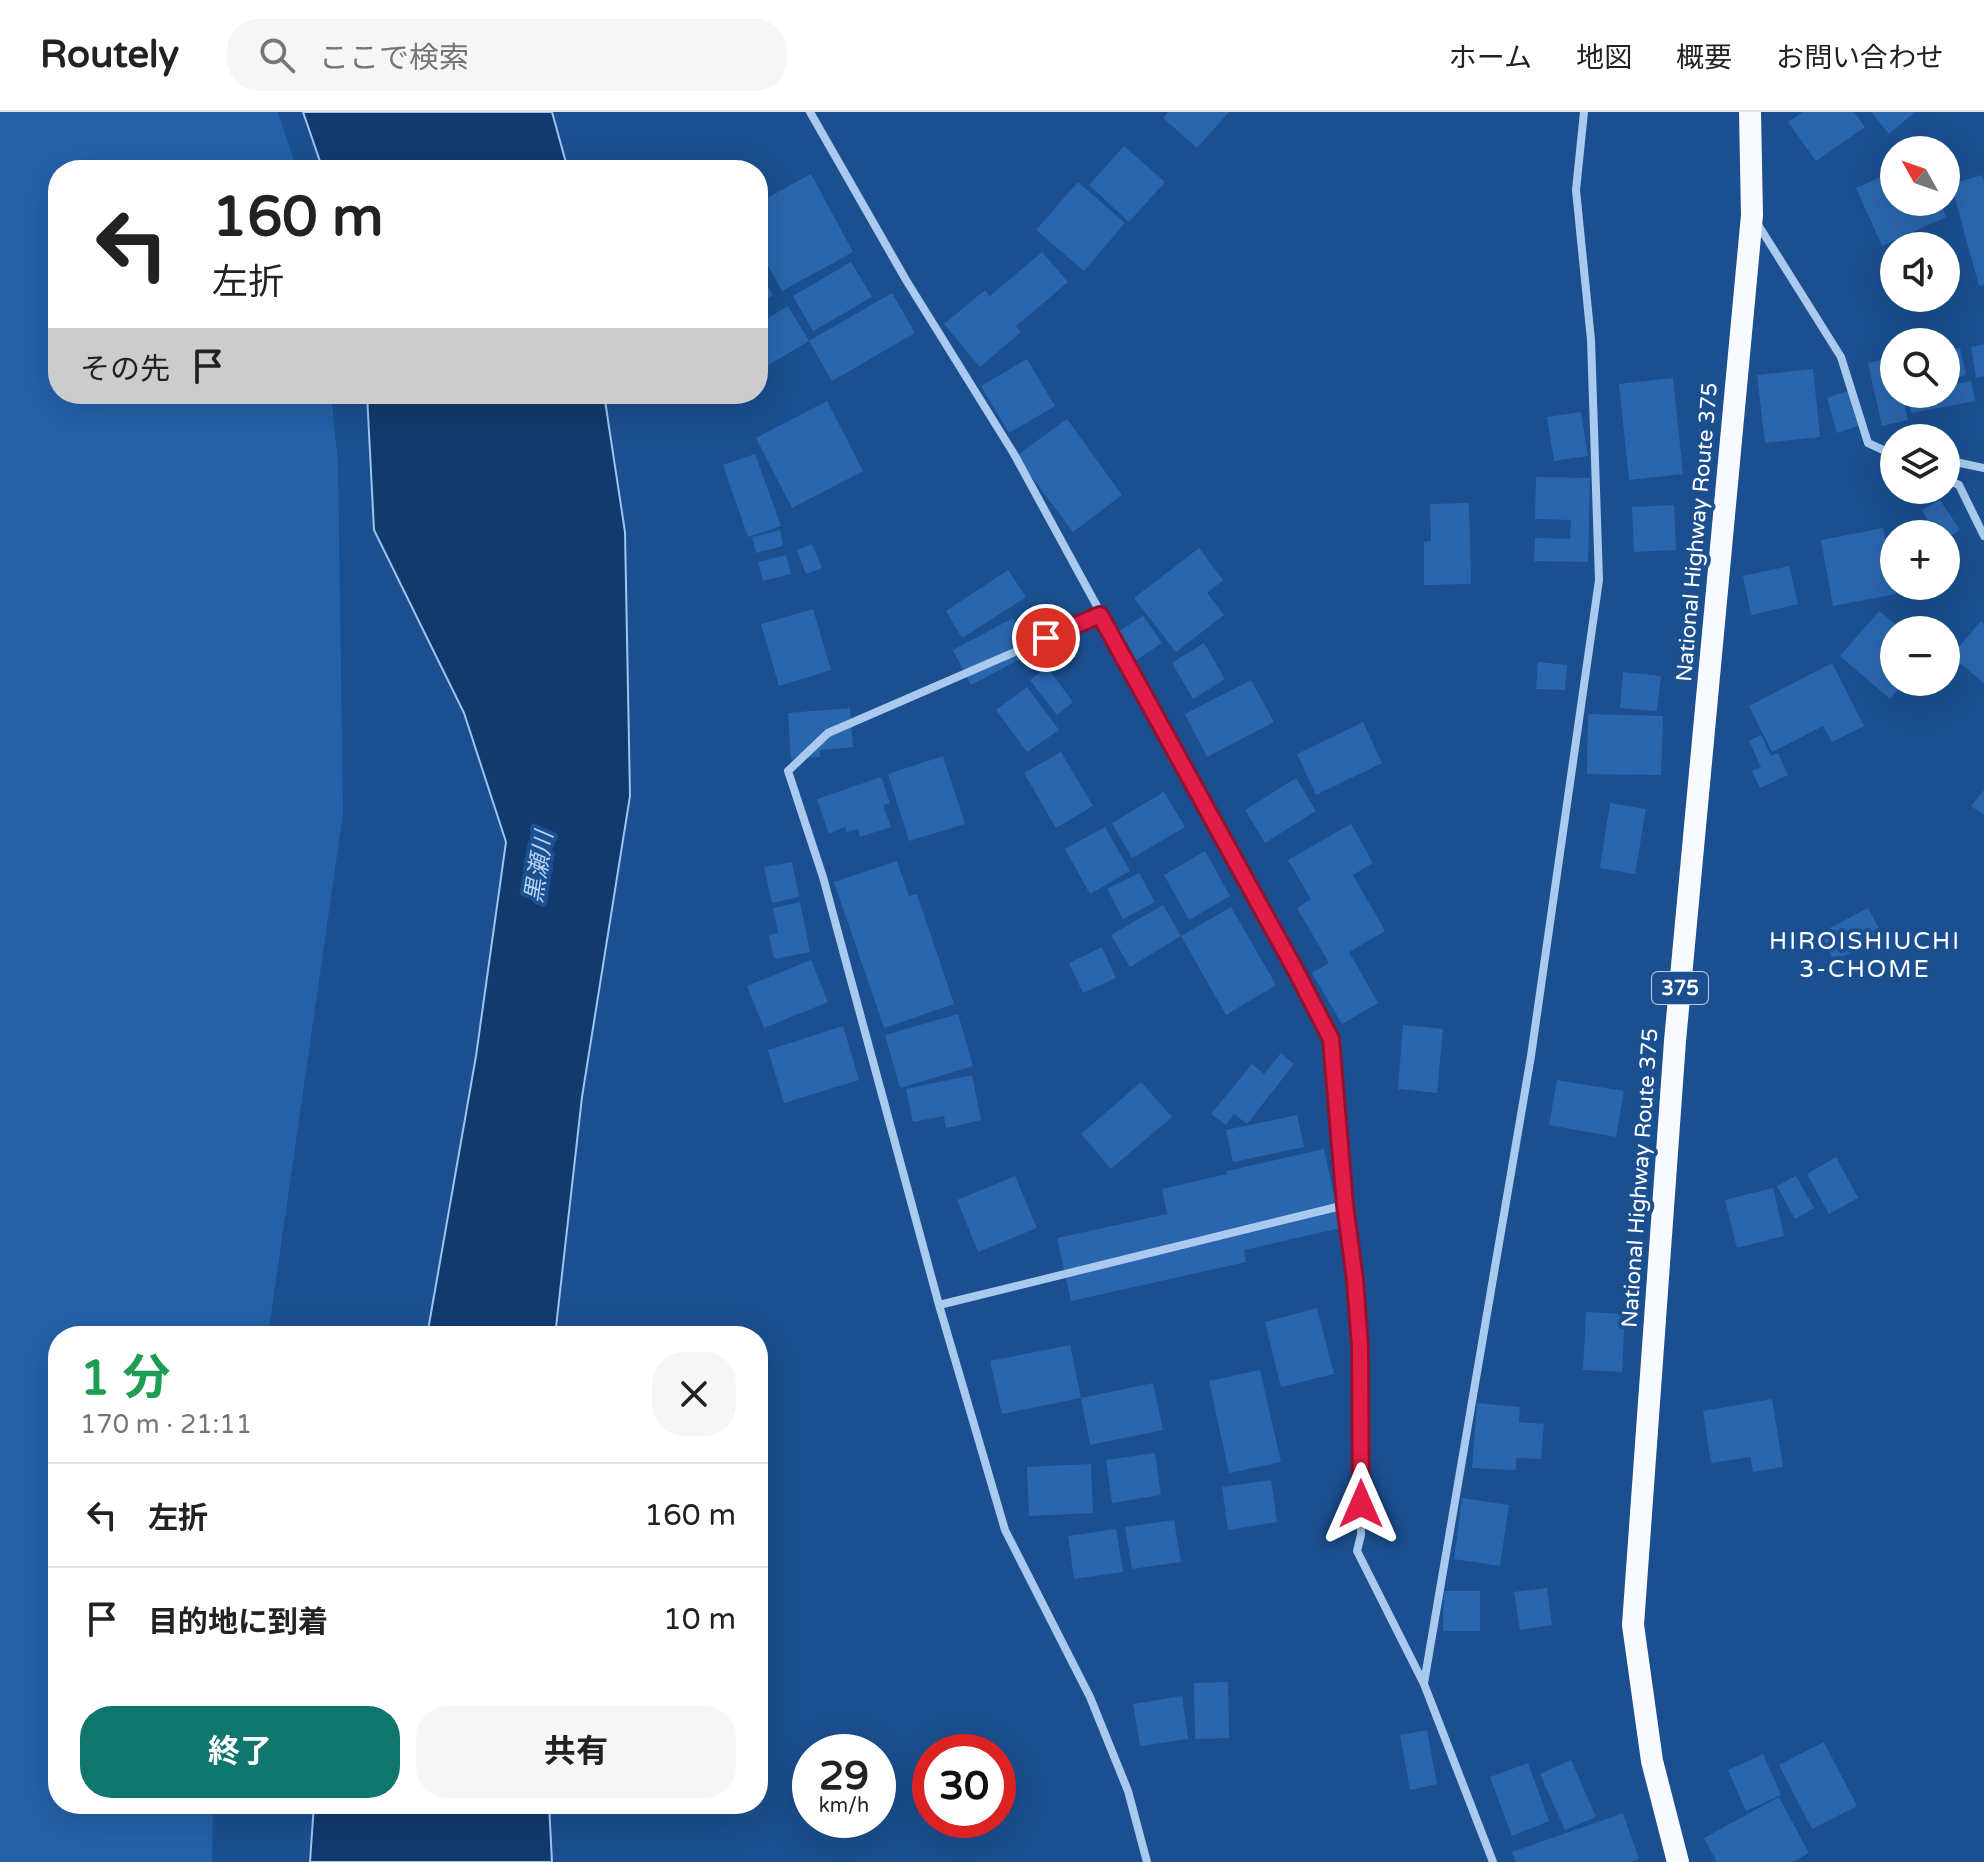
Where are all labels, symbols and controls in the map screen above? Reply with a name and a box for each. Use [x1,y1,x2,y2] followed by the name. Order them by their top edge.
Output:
[227,19,787,91] search box
[40,32,179,78] text: Routely
[255,33,299,77] icon: search
[319,40,469,77] text: ここで検索
[1449,41,1532,75] text: ホーム
[1576,41,1632,75] text: 地図
[1676,41,1732,75] text: 概要
[1776,41,1944,75] text: お問い合わせ
[1880,136,1960,216] north arrow
[1880,136,1960,696] map controls
[212,184,383,251] text: 160 m
[80,192,184,296] icon: left
[1880,232,1960,312] button: sound
[212,261,284,304] text: 左折
[1880,328,1960,408] button: search
[186,344,230,388] icon: arrive
[80,351,170,388] text: その先
[1671,381,1723,683] street label: National Highway Route 375
[1880,424,1960,504] button: layers
[1880,520,1960,600] button: +
[1012,604,1080,672] pin
[1024,616,1068,660] icon: arrive
[1880,616,1960,696] button: −
[520,826,560,905] water label: 黒瀬川
[1769,927,1961,984] district label: HIROISHIUCHI 3-CHOME
[1652,972,1708,1004] road number: 375
[1617,1027,1663,1329] street label: National Highway Route 375
[80,1350,171,1408] text: 1 分
[652,1352,736,1436] button: close
[80,1409,252,1440] text: 170 m · 21:11
[1319,1462,1403,1546] position arrow
[80,1493,124,1537] icon: left
[644,1497,736,1534] text: 160 m
[148,1500,208,1537] text: 左折
[80,1597,124,1641] icon: arrive
[663,1601,736,1638] text: 10 m
[148,1604,328,1641] text: 目的地に到着
[80,1706,400,1798] button: 終了
[416,1706,736,1798] button: 共有
[912,1734,1016,1838] speed limit sign: 30
[819,1752,869,1800] text: 29
[819,1794,869,1818] text: km/h

